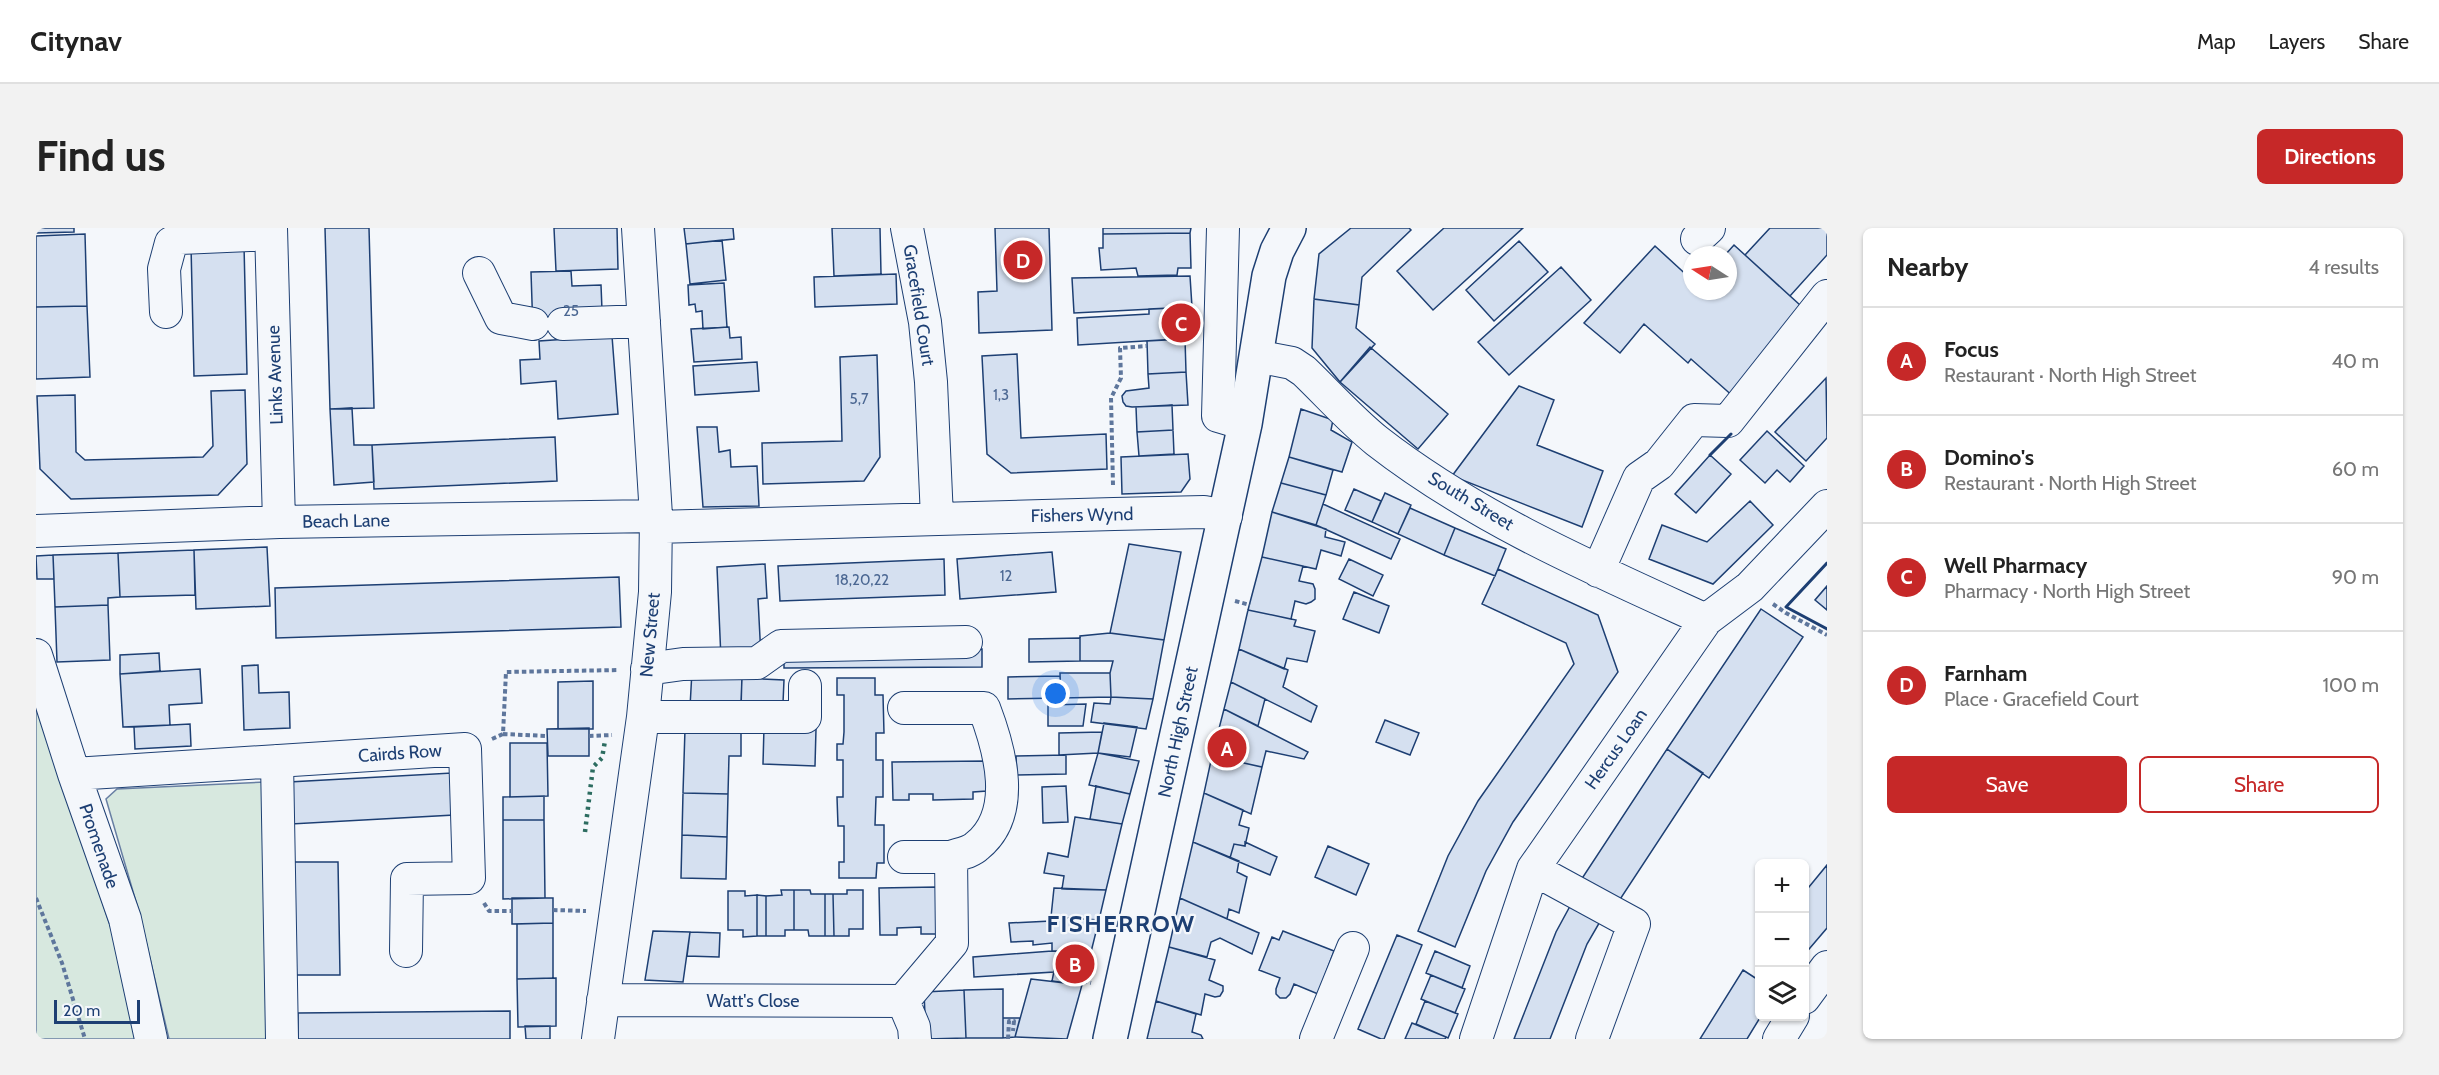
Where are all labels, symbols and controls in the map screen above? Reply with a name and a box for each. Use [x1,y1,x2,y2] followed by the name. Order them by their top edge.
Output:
[30,24,122,58] text: Citynav
[2197,29,2236,54] text: Map
[2269,29,2325,54] text: Layers
[2358,29,2409,54] text: Share
[2257,129,2403,184] button: Directions
[36,130,165,182] text: Find us
[1004,237,1042,282] pin: D
[899,243,939,367] street label: Gracefield Court
[1683,246,1737,300] north arrow
[1887,251,1968,283] text: Nearby
[2308,255,2379,279] text: 4 results
[1162,300,1200,346] pin: C
[563,302,579,320] house number: 25
[262,325,288,425] street label: Links Avenue
[1944,336,1999,363] text: Focus
[1900,349,1913,373] text: A
[2331,349,2379,373] text: 40 m
[1944,363,2196,387] text: Restaurant · North High Street
[993,386,1009,404] house number: 1,3
[850,390,869,408] house number: 5,7
[1944,444,2034,471] text: Domino's
[1900,457,1913,481] text: B
[2332,457,2379,481] text: 60 m
[1424,467,1518,535] street label: South Street
[1944,471,2196,495] text: Restaurant · North High Street
[1030,503,1134,527] street label: Fishers Wynd
[302,509,390,533] street label: Beach Lane
[1944,552,2087,579] text: Well Pharmacy
[1900,565,1913,589] text: C
[2332,565,2379,589] text: 90 m
[1000,567,1013,585] house number: 12
[835,571,889,589] house number: 18,20,22
[1944,579,2190,603] text: Pharmacy · North High Street
[635,592,665,678] street label: New Street
[1944,660,2027,687] text: Farnham
[1153,665,1203,799] street label: North High Street
[1899,673,1914,697] text: D
[2323,673,2379,697] text: 100 m
[1041,679,1070,708] your location
[1944,687,2139,711] text: Place · Gracefield Court
[1580,704,1652,794] street label: Hercus Loan
[1208,726,1246,770] pin: A
[357,739,443,767] street label: Cairds Row
[1887,756,2127,813] button: Save
[2139,756,2379,813] button: Share
[74,801,124,891] street label: Promenade
[1755,859,1809,1021] map controls
[1755,859,1809,913] button: +
[1046,909,1196,938] district label: FISHERROW
[1755,913,1809,967] button: −
[1056,942,1094,986] pin: B
[1755,967,1809,1021] button: layers
[706,990,800,1012] street label: Watt's Close
[54,997,140,1024] scale bar
[63,1001,100,1020] text: 20 m

